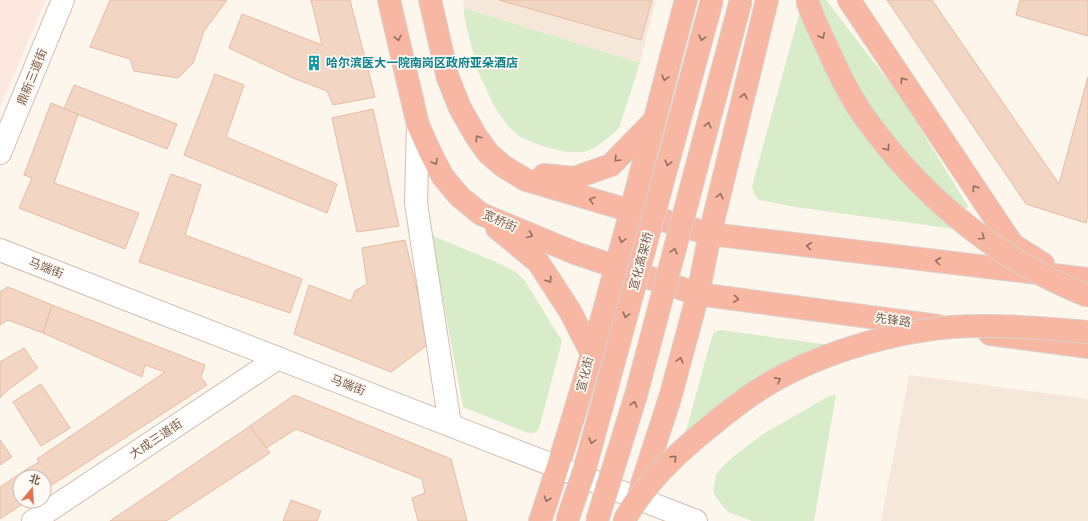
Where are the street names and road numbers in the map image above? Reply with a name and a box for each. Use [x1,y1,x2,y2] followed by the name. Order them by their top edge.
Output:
[12,46,51,108] street label: 鼎新三道街
[480,205,520,236] street label: 宽桥街
[625,230,656,292] street label: 宣化高架桥
[26,253,66,282] street label: 马端街
[874,309,912,330] street label: 先锋路
[572,354,597,393] street label: 宣化街
[328,370,368,399] street label: 马端街
[126,415,185,462] street label: 大成三道街

